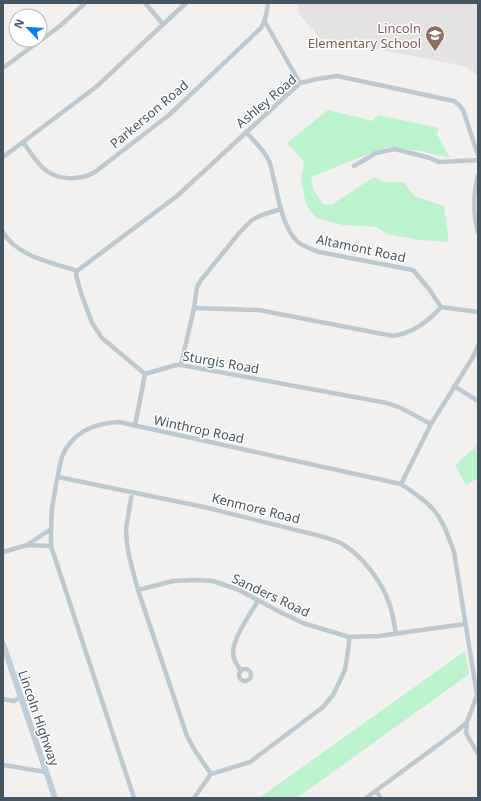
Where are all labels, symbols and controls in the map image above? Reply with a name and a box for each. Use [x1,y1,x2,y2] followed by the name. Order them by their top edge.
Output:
[8,8,48,48] north arrow
[10,16,27,31] text: N
[308,19,421,52] place label: Lincoln Elementary School
[424,24,446,52] school or university icon: Lincoln Elementary School
[232,70,300,132] street label: Ashley Road
[106,76,192,152] street label: Parkerson Road
[315,230,407,266] street label: Altamont Road
[181,346,261,378] street label: Sturgis Road
[152,411,246,447] street label: Winthrop Road
[210,488,302,528] street label: Kenmore Road
[229,569,313,621] street label: Sanders Road
[14,668,64,769] street label: Lincoln Highway

